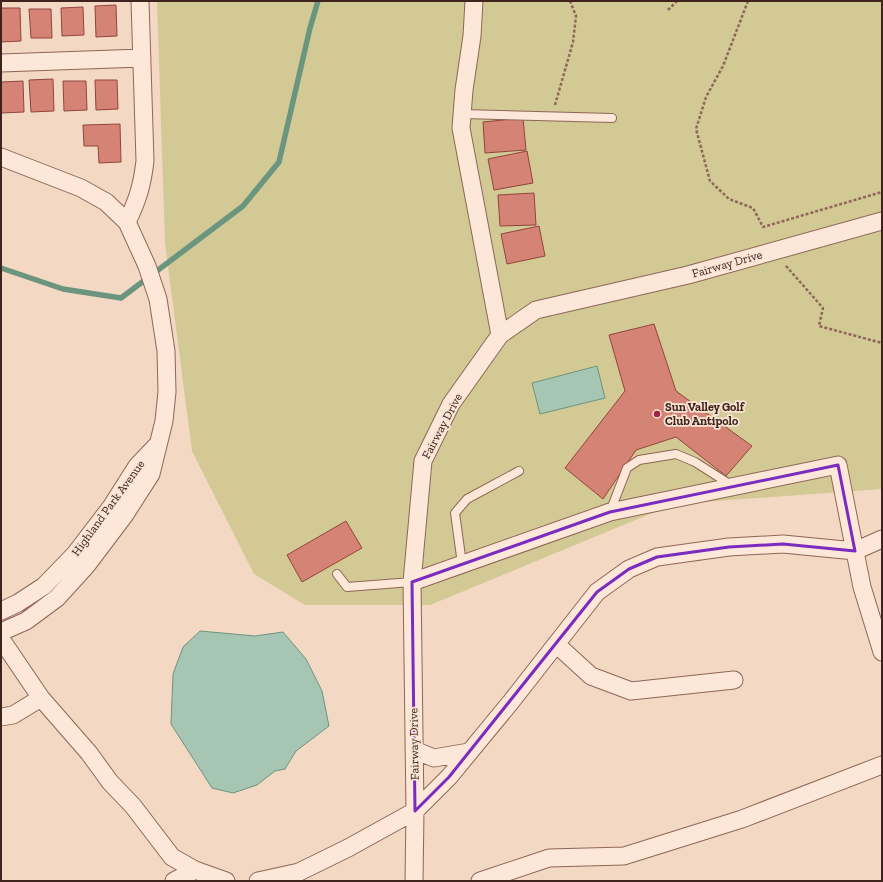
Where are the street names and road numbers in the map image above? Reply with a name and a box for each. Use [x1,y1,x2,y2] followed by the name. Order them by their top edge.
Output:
[690,247,764,281] street label: Fairway Drive
[419,390,465,461] street label: Fairway Drive
[69,457,148,559] street label: Highland Park Avenue
[406,707,422,780] street label: Fairway Drive

